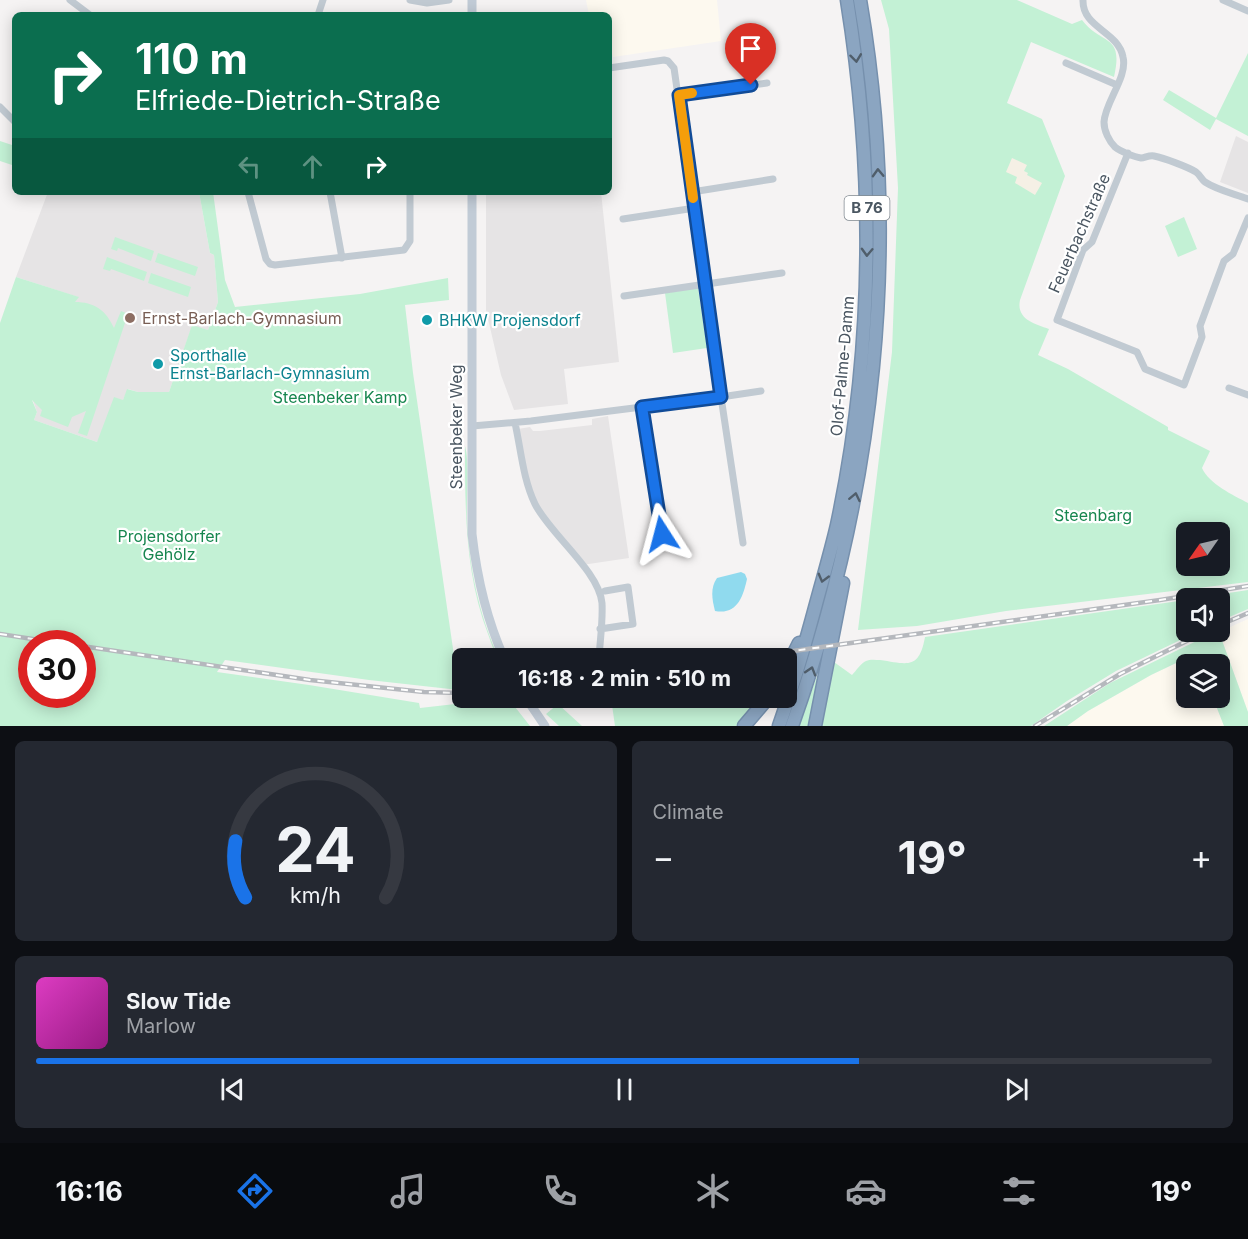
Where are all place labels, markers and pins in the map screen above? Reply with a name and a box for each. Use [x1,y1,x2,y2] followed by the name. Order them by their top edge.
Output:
[725,23,776,85] pin
[142,308,342,328] place label: Ernst-Barlach-Gymnasium
[439,310,581,330] place label: BHKW Projensdorf
[123,311,137,325] marker: Ernst-Barlach-Gymnasium
[420,313,434,327] marker: BHKW Projensdorf
[170,345,370,383] place label: Sporthalle Ernst-Barlach-Gymnasium
[151,357,165,371] marker: Sporthalle Ernst-Barlach-Gymnasium

